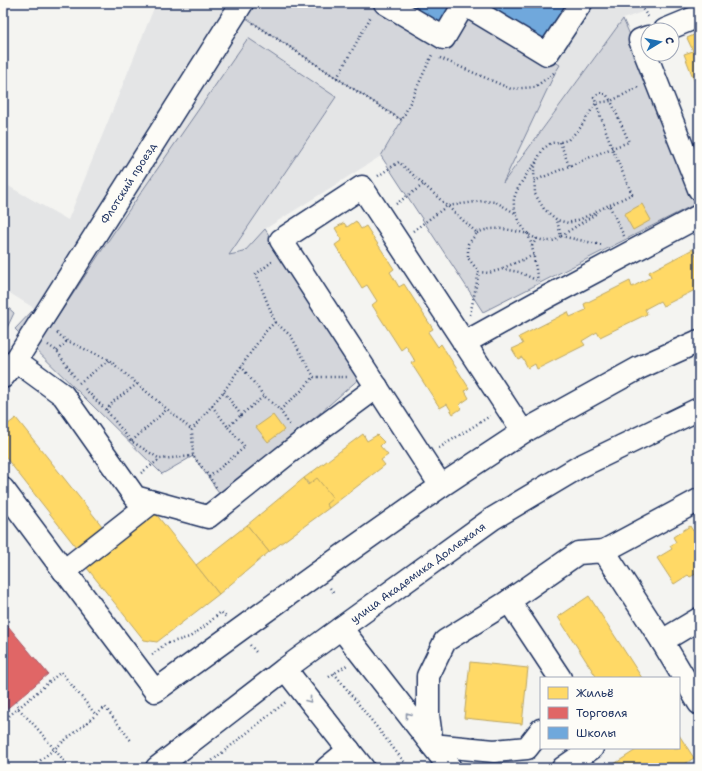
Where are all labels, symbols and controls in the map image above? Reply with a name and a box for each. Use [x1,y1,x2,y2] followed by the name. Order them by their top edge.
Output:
[640,22,680,62] north arrow
[661,36,677,45] text: С
[97,139,160,227] street label: Флотский проезд
[347,519,488,626] street label: улица Академика Доллежаля
[540,677,680,749] legend
[576,685,614,701] text: Жильё
[305,695,312,702] one-way arrow
[576,705,628,721] text: Торговля
[406,713,413,720] one-way arrow
[576,725,616,741] text: Школы

